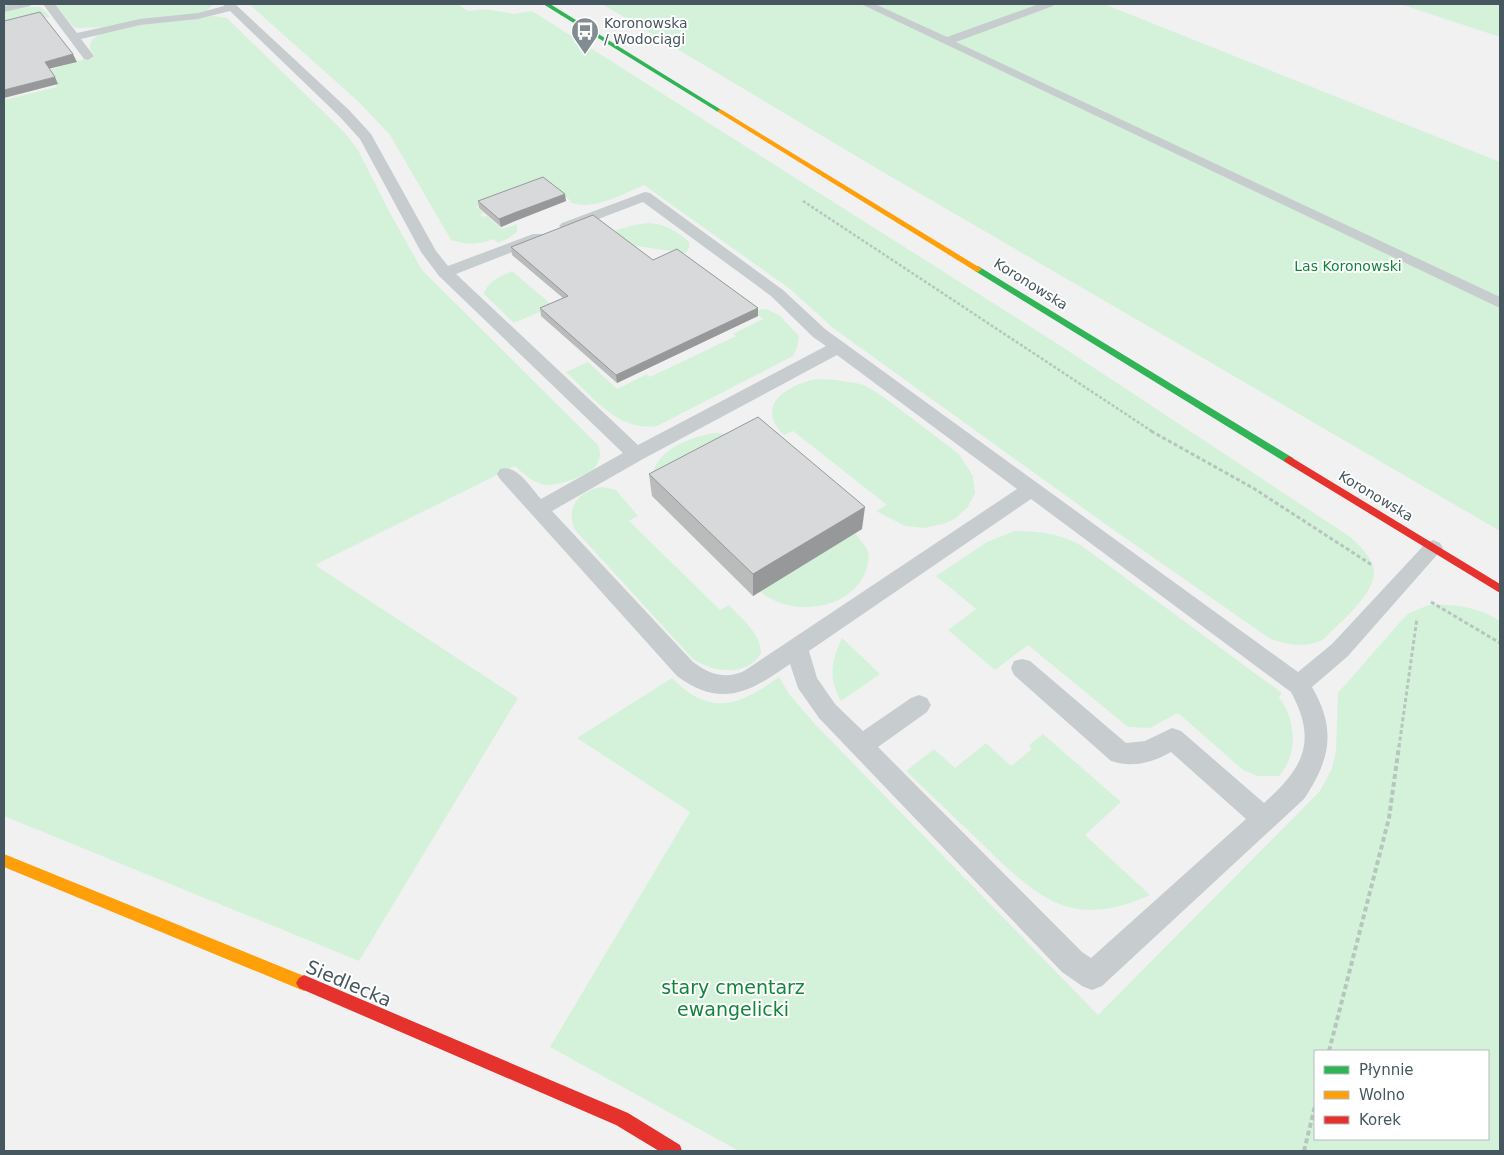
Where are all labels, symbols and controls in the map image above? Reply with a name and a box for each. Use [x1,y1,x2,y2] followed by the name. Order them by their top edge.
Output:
[604,15,688,47] place label: Koronowska / Wodociągi
[570,16,600,55] bus stop icon: Koronowska / Wodociągi
[991,255,1071,313] street label: Koronowska
[1294,258,1402,274] park label: Las Koronowski
[1336,468,1416,524] street label: Koronowska
[303,955,395,1011] street label: Siedlecka
[661,976,805,1020] park label: stary cmentarz ewangelicki
[1314,1050,1489,1140] legend
[1359,1061,1414,1079] text: Płynnie
[1359,1086,1405,1104] text: Wolno
[1359,1111,1401,1129] text: Korek

